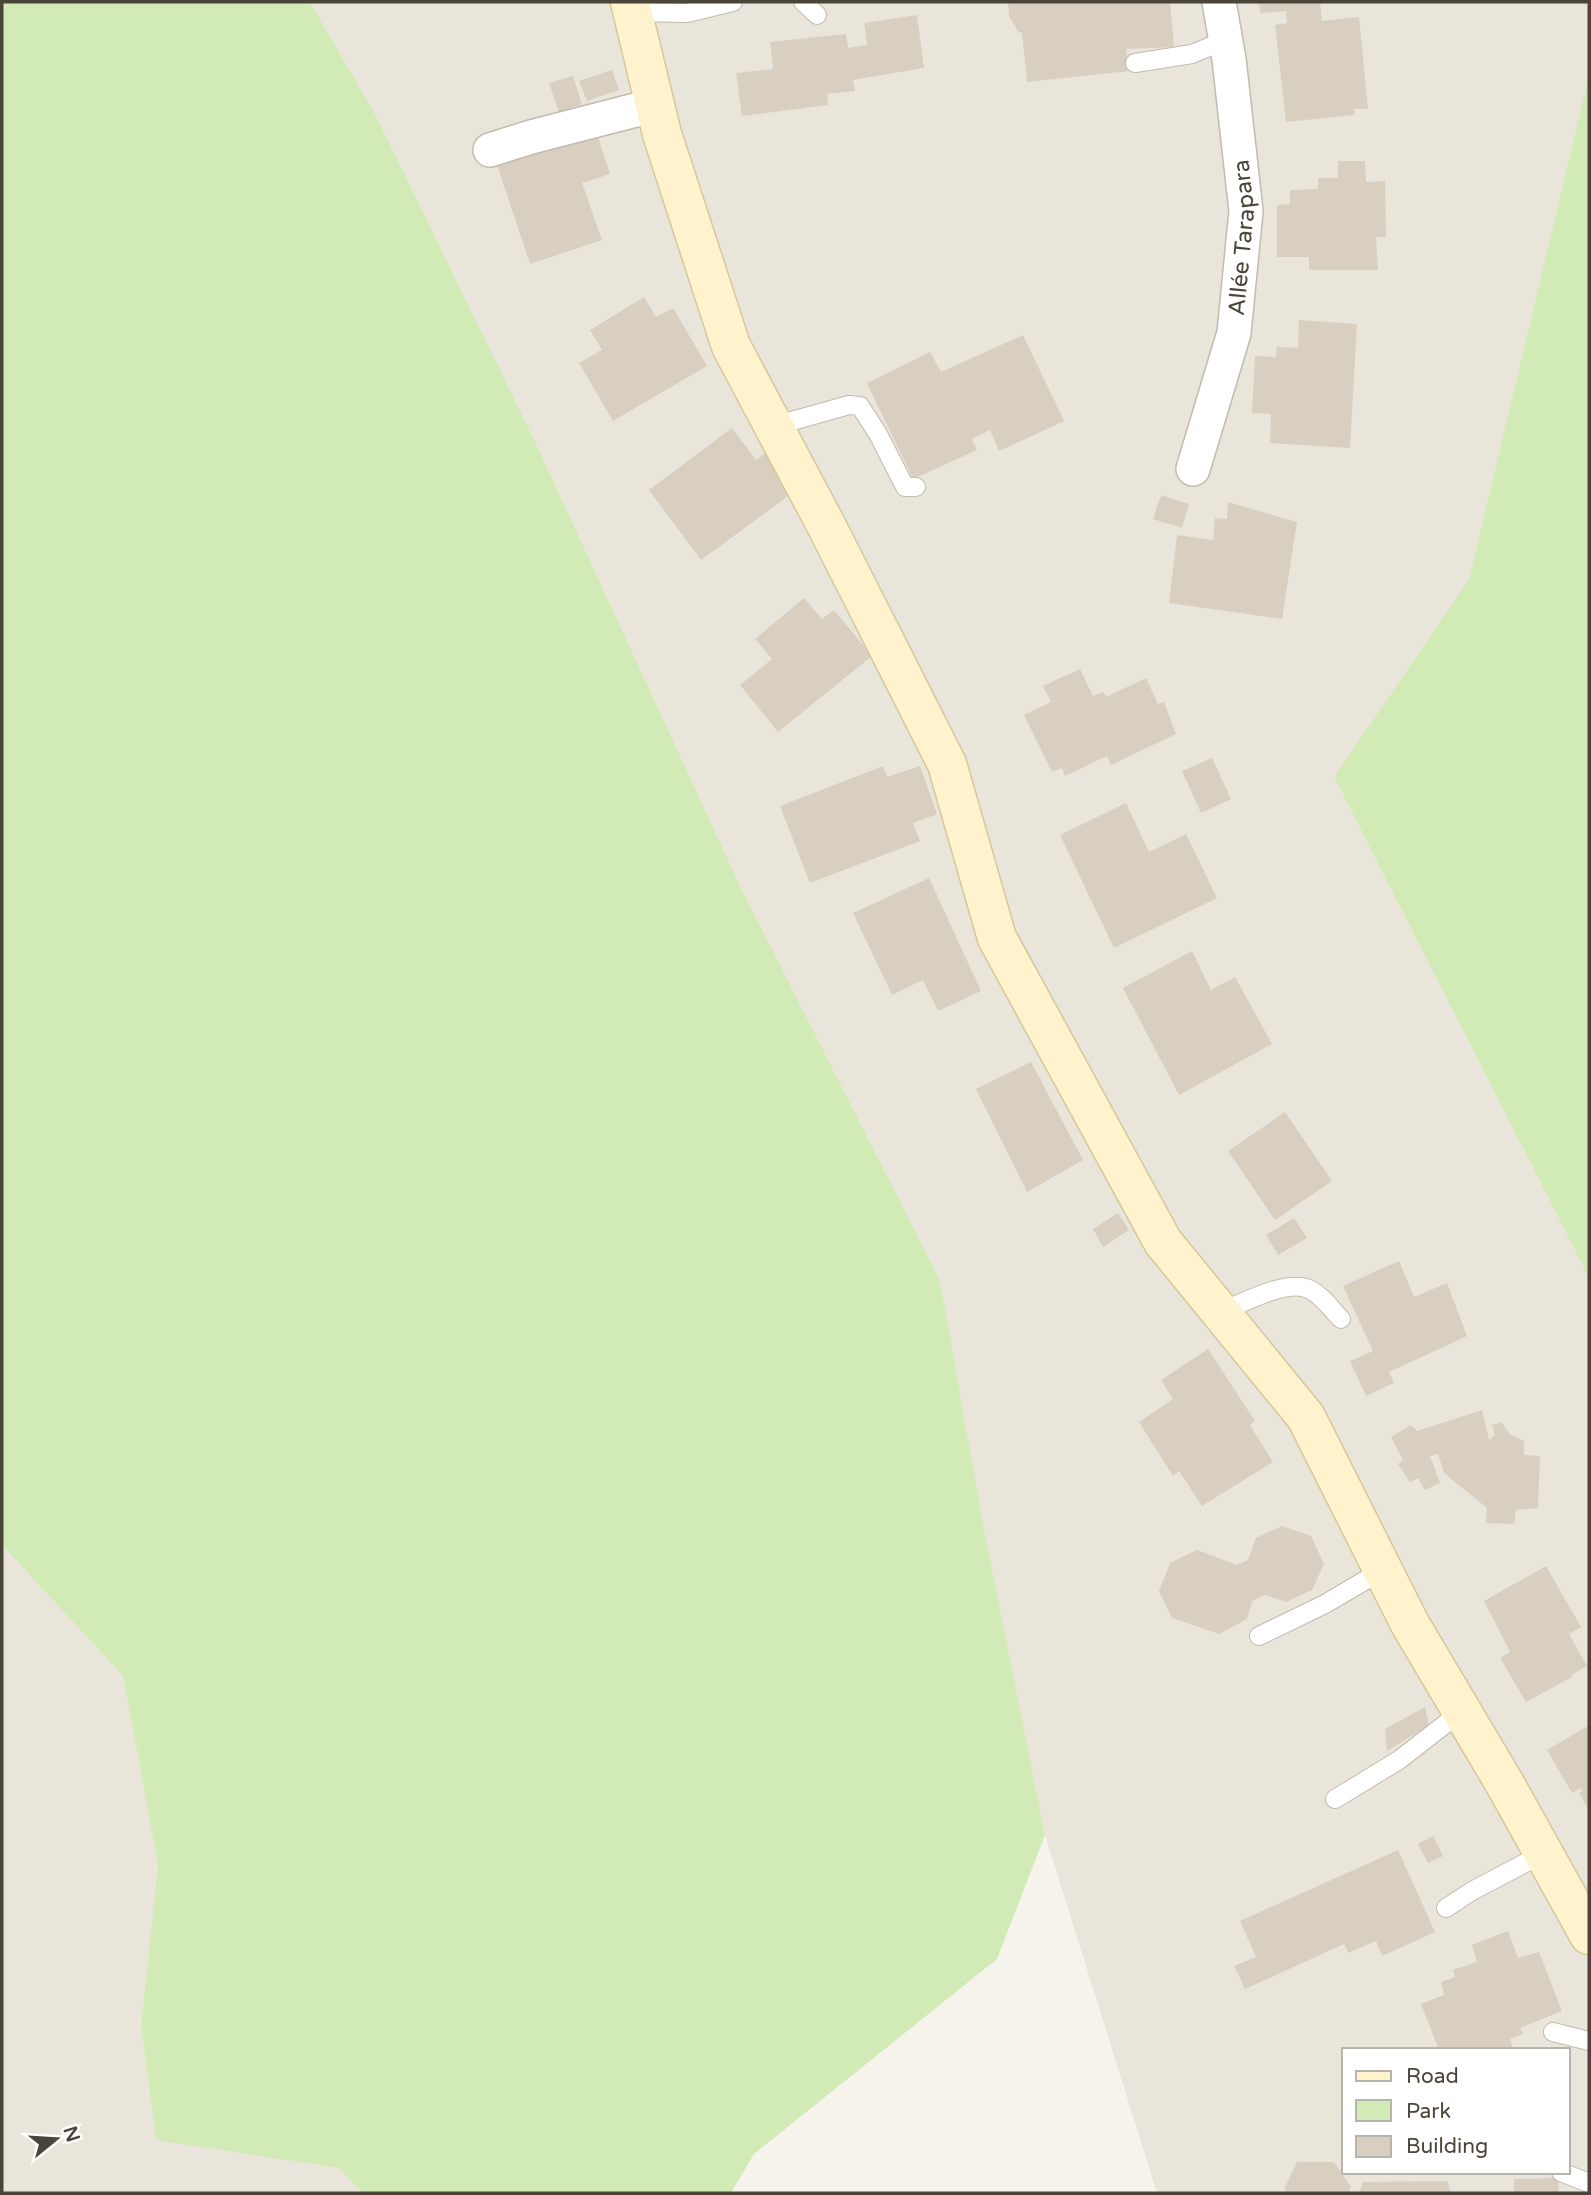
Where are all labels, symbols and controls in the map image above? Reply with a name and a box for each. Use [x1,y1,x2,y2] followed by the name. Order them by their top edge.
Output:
[1223,158,1261,317] street label: Allée Tarapara
[1342,2048,1570,2174] legend
[1406,2064,1459,2089] text: Road
[1406,2099,1451,2124] text: Park
[21,2104,91,2174] north arrow
[58,2123,84,2145] text: N
[1406,2134,1488,2159] text: Building

